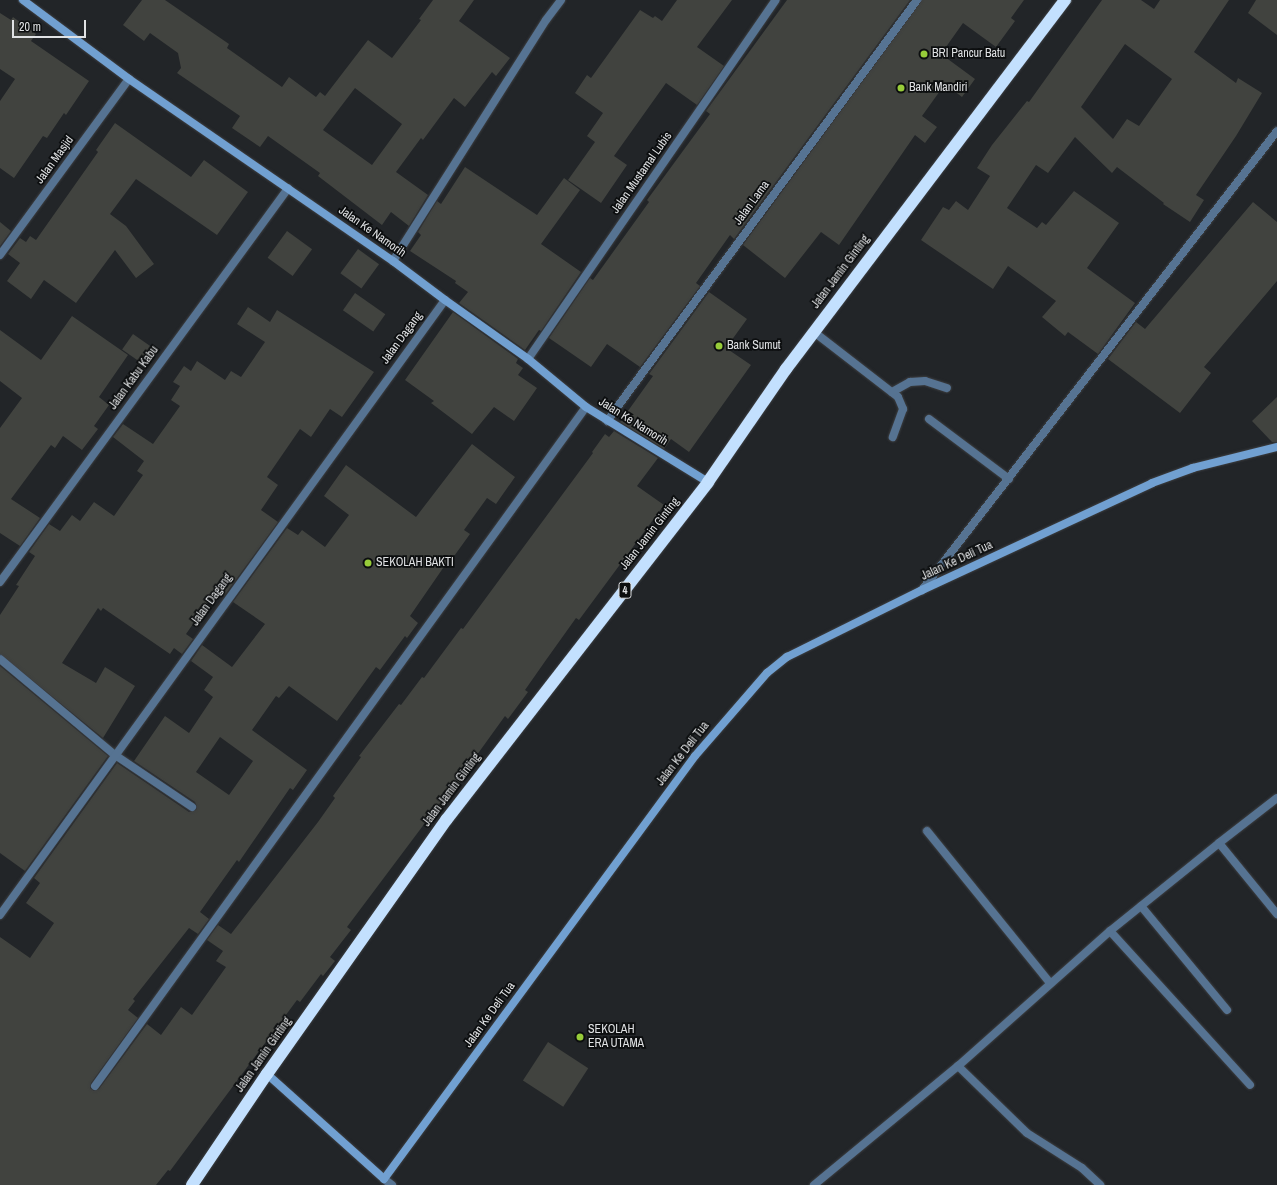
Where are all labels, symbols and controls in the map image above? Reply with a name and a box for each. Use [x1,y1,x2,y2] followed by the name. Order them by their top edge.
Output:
[14,12,88,38] scale bar
[19,19,41,35] text: 20 m
[932,47,1005,61] place label: BRI Pancur Batu
[919,49,929,59] marker: BRI Pancur Batu
[909,81,968,95] place label: Bank Mandiri
[896,83,906,93] marker: Bank Mandiri
[609,130,675,216] street label: Jalan Mustamal Lubis
[33,133,77,187] street label: Jalan Masjid
[731,178,773,228] street label: Jalan Lama
[336,204,408,260] street label: Jalan Ke Namorih
[809,232,873,312] street label: Jalan Jamin Ginting
[378,309,426,367] street label: Jalan Dagang
[727,339,781,353] place label: Bank Sumut
[714,341,724,351] marker: Bank Sumut
[106,343,162,413] street label: Jalan Kabu Kabu
[596,395,670,449] street label: Jalan Ke Namorih
[617,495,683,573] street label: Jalan Jamin Ginting
[919,538,995,584] street label: Jalan Ke Deli Tua
[376,556,454,570] place label: SEKOLAH BAKTI
[363,558,373,568] marker: SEKOLAH BAKTI
[188,571,236,629] street label: Jalan Dagang
[618,581,632,599] road number: 4
[654,719,712,789] street label: Jalan Ke Deli Tua
[420,750,484,830] street label: Jalan Jamin Ginting
[461,979,519,1051] street label: Jalan Ke Deli Tua
[233,1015,295,1095] street label: Jalan Jamin Ginting
[588,1023,645,1051] place label: SEKOLAH ERA UTAMA
[575,1032,585,1042] marker: SEKOLAH ERA UTAMA

